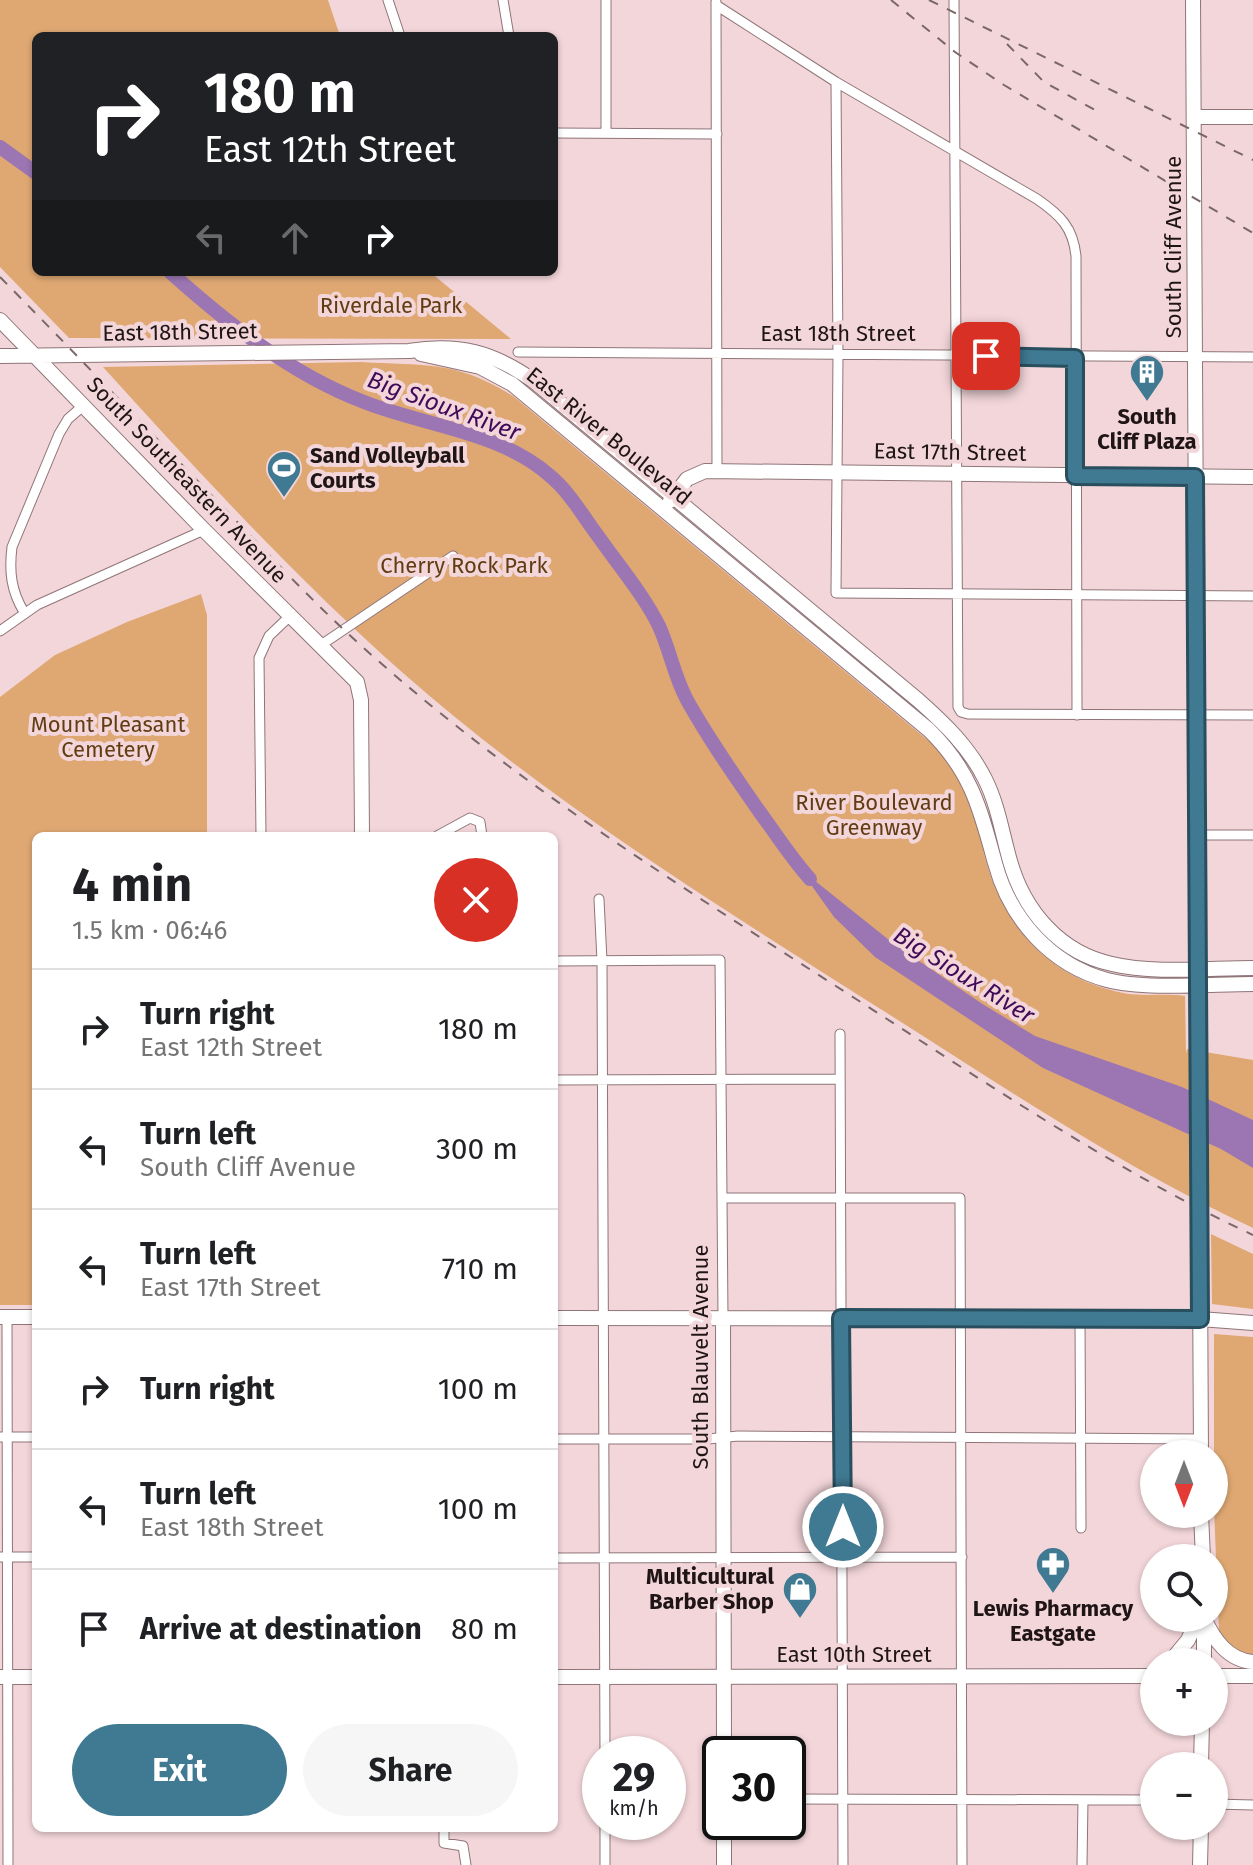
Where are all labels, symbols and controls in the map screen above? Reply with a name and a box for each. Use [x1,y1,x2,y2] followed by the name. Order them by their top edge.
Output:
[204,60,356,127] text: 180 m
[72,64,176,168] icon: right
[204,128,456,172] text: East 12th Street
[1160,156,1187,338] street label: South Cliff Avenue
[189,216,233,260] icon: left
[273,216,317,260] icon: ahead
[357,216,401,260] icon: right
[320,292,463,319] park label: Riverdale Park
[102,317,258,347] street label: East 18th Street
[760,320,916,347] street label: East 18th Street
[952,322,1020,390] pin
[964,334,1008,378] icon: arrive
[1128,353,1166,403] building icon: South Cliff Plaza
[521,361,697,511] street label: East River Boulevard
[364,365,525,447] water label: Big Sioux River
[81,371,293,589] street label: South Southeastern Avenue
[1097,403,1197,455] place label: South Cliff Plaza
[873,437,1027,467] street label: East 17th Street
[310,442,465,494] place label: Sand Volleyball Courts
[265,449,303,499] sports icon: Sand Volleyball Courts
[380,552,548,579] park label: Cherry Rock Park
[31,711,185,763] park label: Mount Pleasant Cemetery
[795,789,953,841] park label: River Boulevard Greenway
[72,856,192,914] text: 4 min
[434,858,518,942] button: close
[72,915,227,946] text: 1.5 km · 06:46
[889,921,1040,1030] water label: Big Sioux River
[140,996,275,1032] text: Turn right
[72,1007,116,1051] icon: right
[438,1011,518,1047] text: 180 m
[140,1032,322,1063] text: East 12th Street
[140,1116,256,1152] text: Turn left
[72,1127,116,1171] icon: left
[436,1131,518,1167] text: 300 m
[140,1152,356,1183] text: South Cliff Avenue
[140,1236,256,1272] text: Turn left
[687,1245,714,1469] street label: South Blauvelt Avenue
[72,1247,116,1291] icon: left
[442,1251,518,1287] text: 710 m
[140,1272,321,1303] text: East 17th Street
[72,1367,116,1411] icon: right
[140,1371,275,1407] text: Turn right
[438,1371,518,1407] text: 100 m
[1140,1440,1228,1528] north arrow
[1140,1440,1228,1840] map controls
[140,1476,256,1512] text: Turn left
[801,1485,885,1569] position arrow
[72,1487,116,1531] icon: left
[438,1491,518,1527] text: 100 m
[140,1512,324,1543] text: East 18th Street
[1140,1544,1228,1632] button: search
[1034,1545,1072,1595] pharmacy icon: Lewis Pharmacy Eastgate
[646,1563,774,1615] place label: Multicultural Barber Shop
[781,1570,819,1620] shop icon: Multicultural Barber Shop
[973,1595,1134,1647] place label: Lewis Pharmacy Eastgate
[72,1607,116,1651] icon: arrive
[140,1611,422,1647] text: Arrive at destination
[451,1611,518,1647] text: 80 m
[776,1641,932,1668] street label: East 10th Street
[1140,1648,1228,1736] button: +
[72,1724,287,1816] button: Exit
[303,1724,518,1816] button: Share
[702,1736,806,1840] speed limit sign: 30
[1140,1752,1228,1840] button: −
[613,1754,655,1802] text: 29
[609,1796,659,1820] text: km/h

